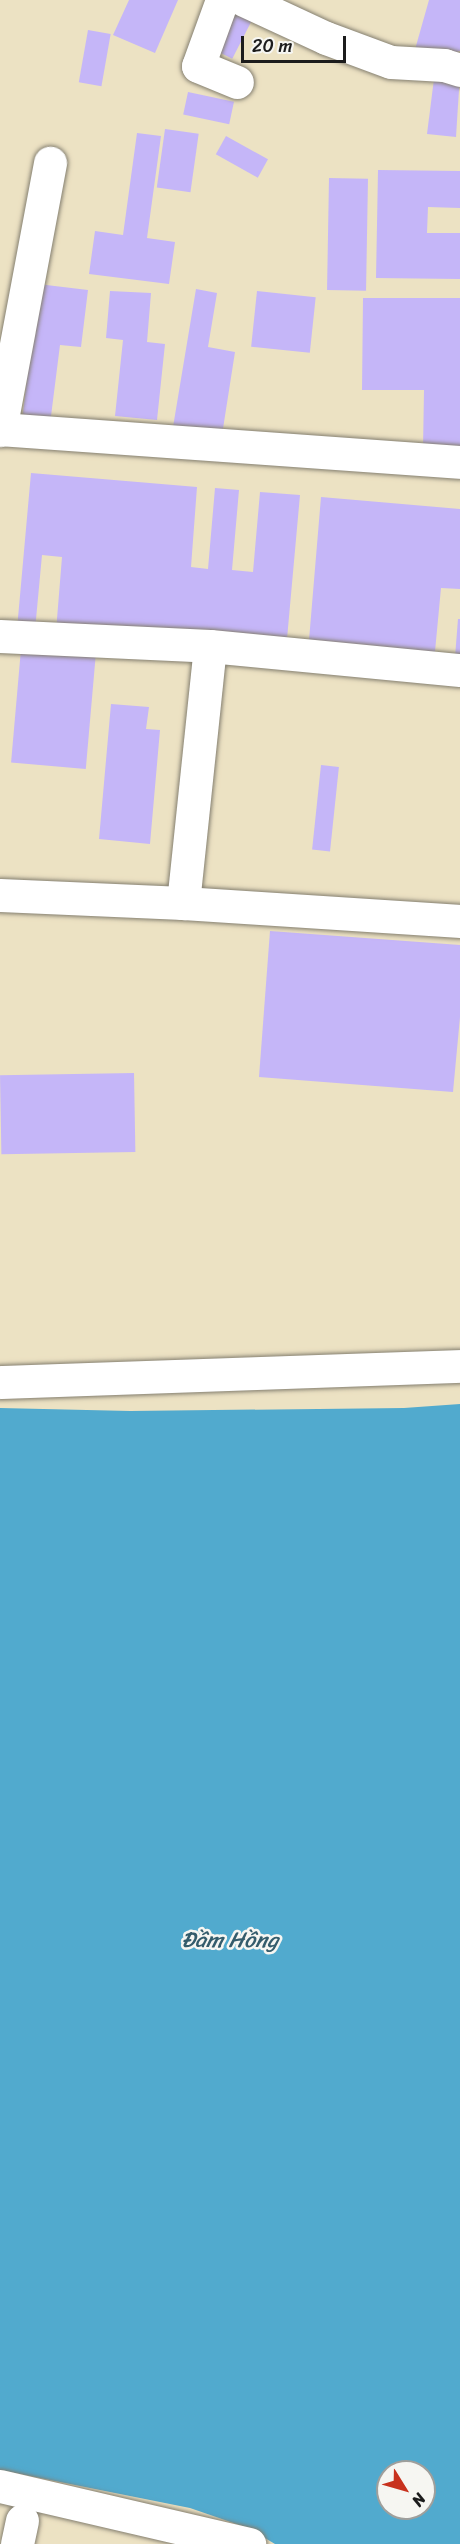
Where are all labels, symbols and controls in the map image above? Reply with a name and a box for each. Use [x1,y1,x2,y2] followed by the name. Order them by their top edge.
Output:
[244,24,349,62] scale bar
[252,30,292,62] text: 20 m
[182,1927,278,1953] water label: Đầm Hồng
[376,2460,436,2520] north arrow
[404,2487,434,2513] text: N

